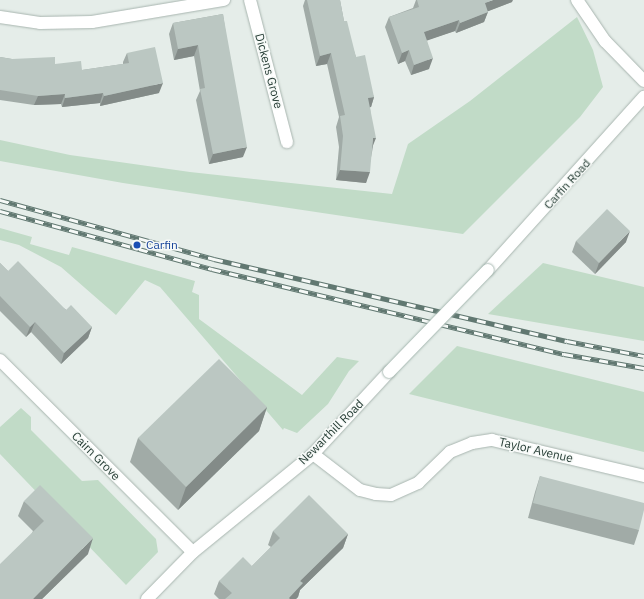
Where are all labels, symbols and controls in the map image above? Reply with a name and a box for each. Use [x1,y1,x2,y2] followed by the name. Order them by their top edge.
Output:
[252,32,286,110] street label: Dickens Grove
[541,156,593,212] street label: Carfin Road
[146,238,178,252] place label: Carfin
[131,239,143,251] marker: Carfin
[296,397,366,467] street label: Newarthill Road
[69,429,123,483] street label: Cairn Grove
[498,434,574,466] street label: Taylor Avenue

